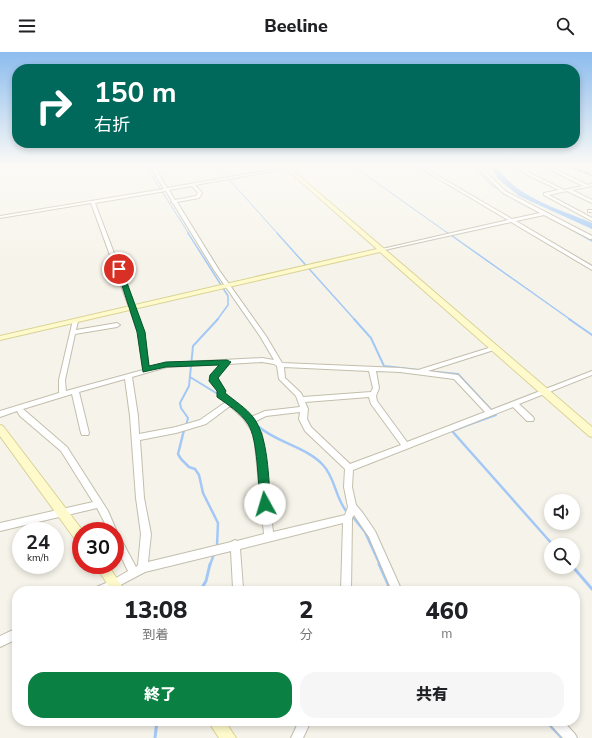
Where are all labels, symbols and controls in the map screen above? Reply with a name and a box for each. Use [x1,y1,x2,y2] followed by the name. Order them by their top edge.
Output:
[264,14,328,38] text: Beeline
[16,15,38,37] icon: menu
[554,15,576,37] icon: search
[94,74,177,112] text: 150 m
[28,80,80,132] icon: right
[94,113,130,137] text: 右折
[102,252,136,286] pin
[108,258,130,280] icon: arrive
[244,483,286,525] position arrow
[544,494,580,574] map controls
[544,494,580,530] button: sound
[72,522,124,574] speed limit sign: 30
[26,529,50,556] text: 24
[544,538,580,574] button: search
[27,551,49,565] text: km/h
[124,594,187,626] text: 13:08
[299,594,314,626] text: 2
[425,595,468,627] text: 460
[441,625,452,643] text: m
[143,626,169,644] text: 到着
[300,626,313,644] text: 分
[28,672,292,718] button: 終了
[300,672,564,718] button: 共有

